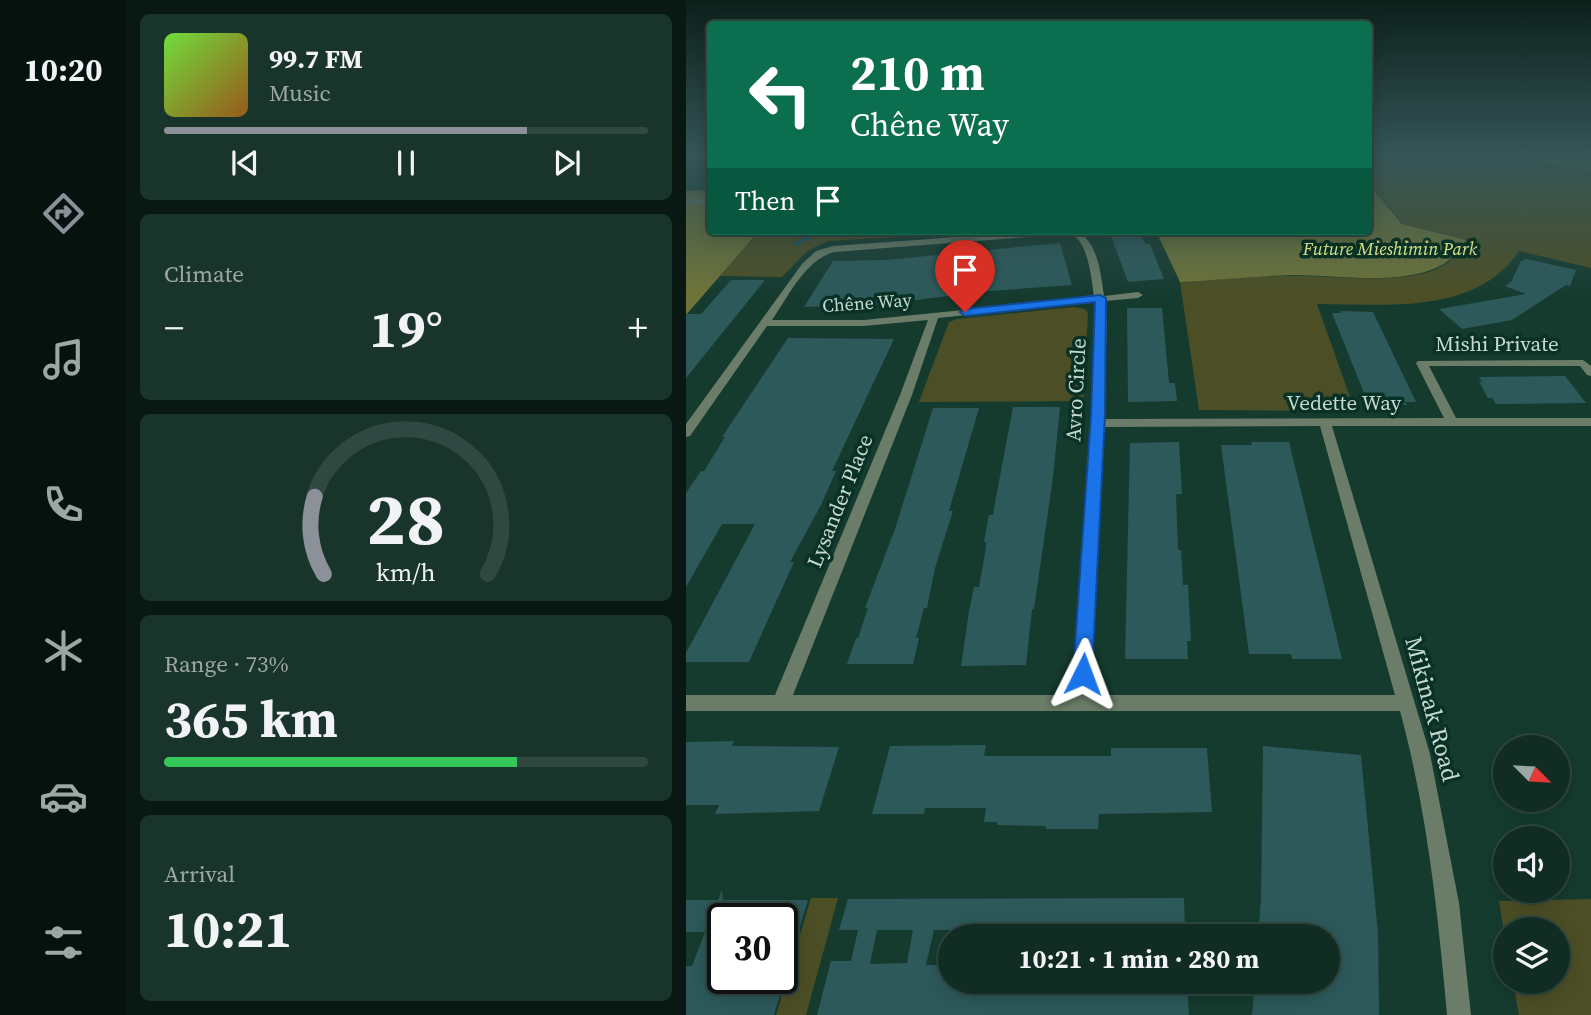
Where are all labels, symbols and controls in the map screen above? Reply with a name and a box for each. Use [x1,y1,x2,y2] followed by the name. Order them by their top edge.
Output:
[850,39,985,106] text: 210 m
[269,41,363,77] text: 99.7 FM
[24,48,102,92] text: 10:20
[735,49,826,140] icon: left
[269,77,331,109] text: Music
[850,103,1009,147] text: Chêne Way
[226,144,264,182] icon: previous
[387,144,425,182] icon: pause
[548,144,586,182] icon: next
[809,182,847,220] icon: arrive
[735,183,795,219] text: Then
[39,189,88,238] icon: directions
[1302,236,1478,261] park label: Future Mieshimin Park
[935,240,995,312] pin
[946,251,984,289] icon: arrive
[164,258,244,290] text: Climate
[822,287,913,318] street label: Chêne Way
[369,293,443,364] text: 19°
[164,302,184,354] text: −
[628,302,648,354] text: +
[1435,329,1559,358] street label: Mishi Private
[39,335,88,384] icon: music
[1058,338,1093,442] street label: Avro Circle
[1287,388,1402,417] street label: Vedette Way
[800,430,879,572] street label: Lysander Place
[367,469,445,568] text: 28
[39,480,88,529] icon: phone
[376,554,436,588] text: km/h
[39,626,88,675] icon: climate
[1397,633,1468,785] street label: Mikinak Road
[1046,637,1120,711] position arrow
[164,648,289,680] text: Range · 73%
[164,683,338,754] text: 365 km
[1493,735,1570,812] north arrow
[1493,735,1570,994] map controls
[39,772,88,821] icon: car
[1493,826,1570,903] button: sound
[164,858,235,890] text: Arrival
[164,893,292,964] text: 10:21
[707,903,798,994] speed limit sign: 30
[1493,917,1570,994] button: layers
[39,918,88,967] icon: filters
[1019,941,1259,977] text: 10:21 · 1 min · 280 m

